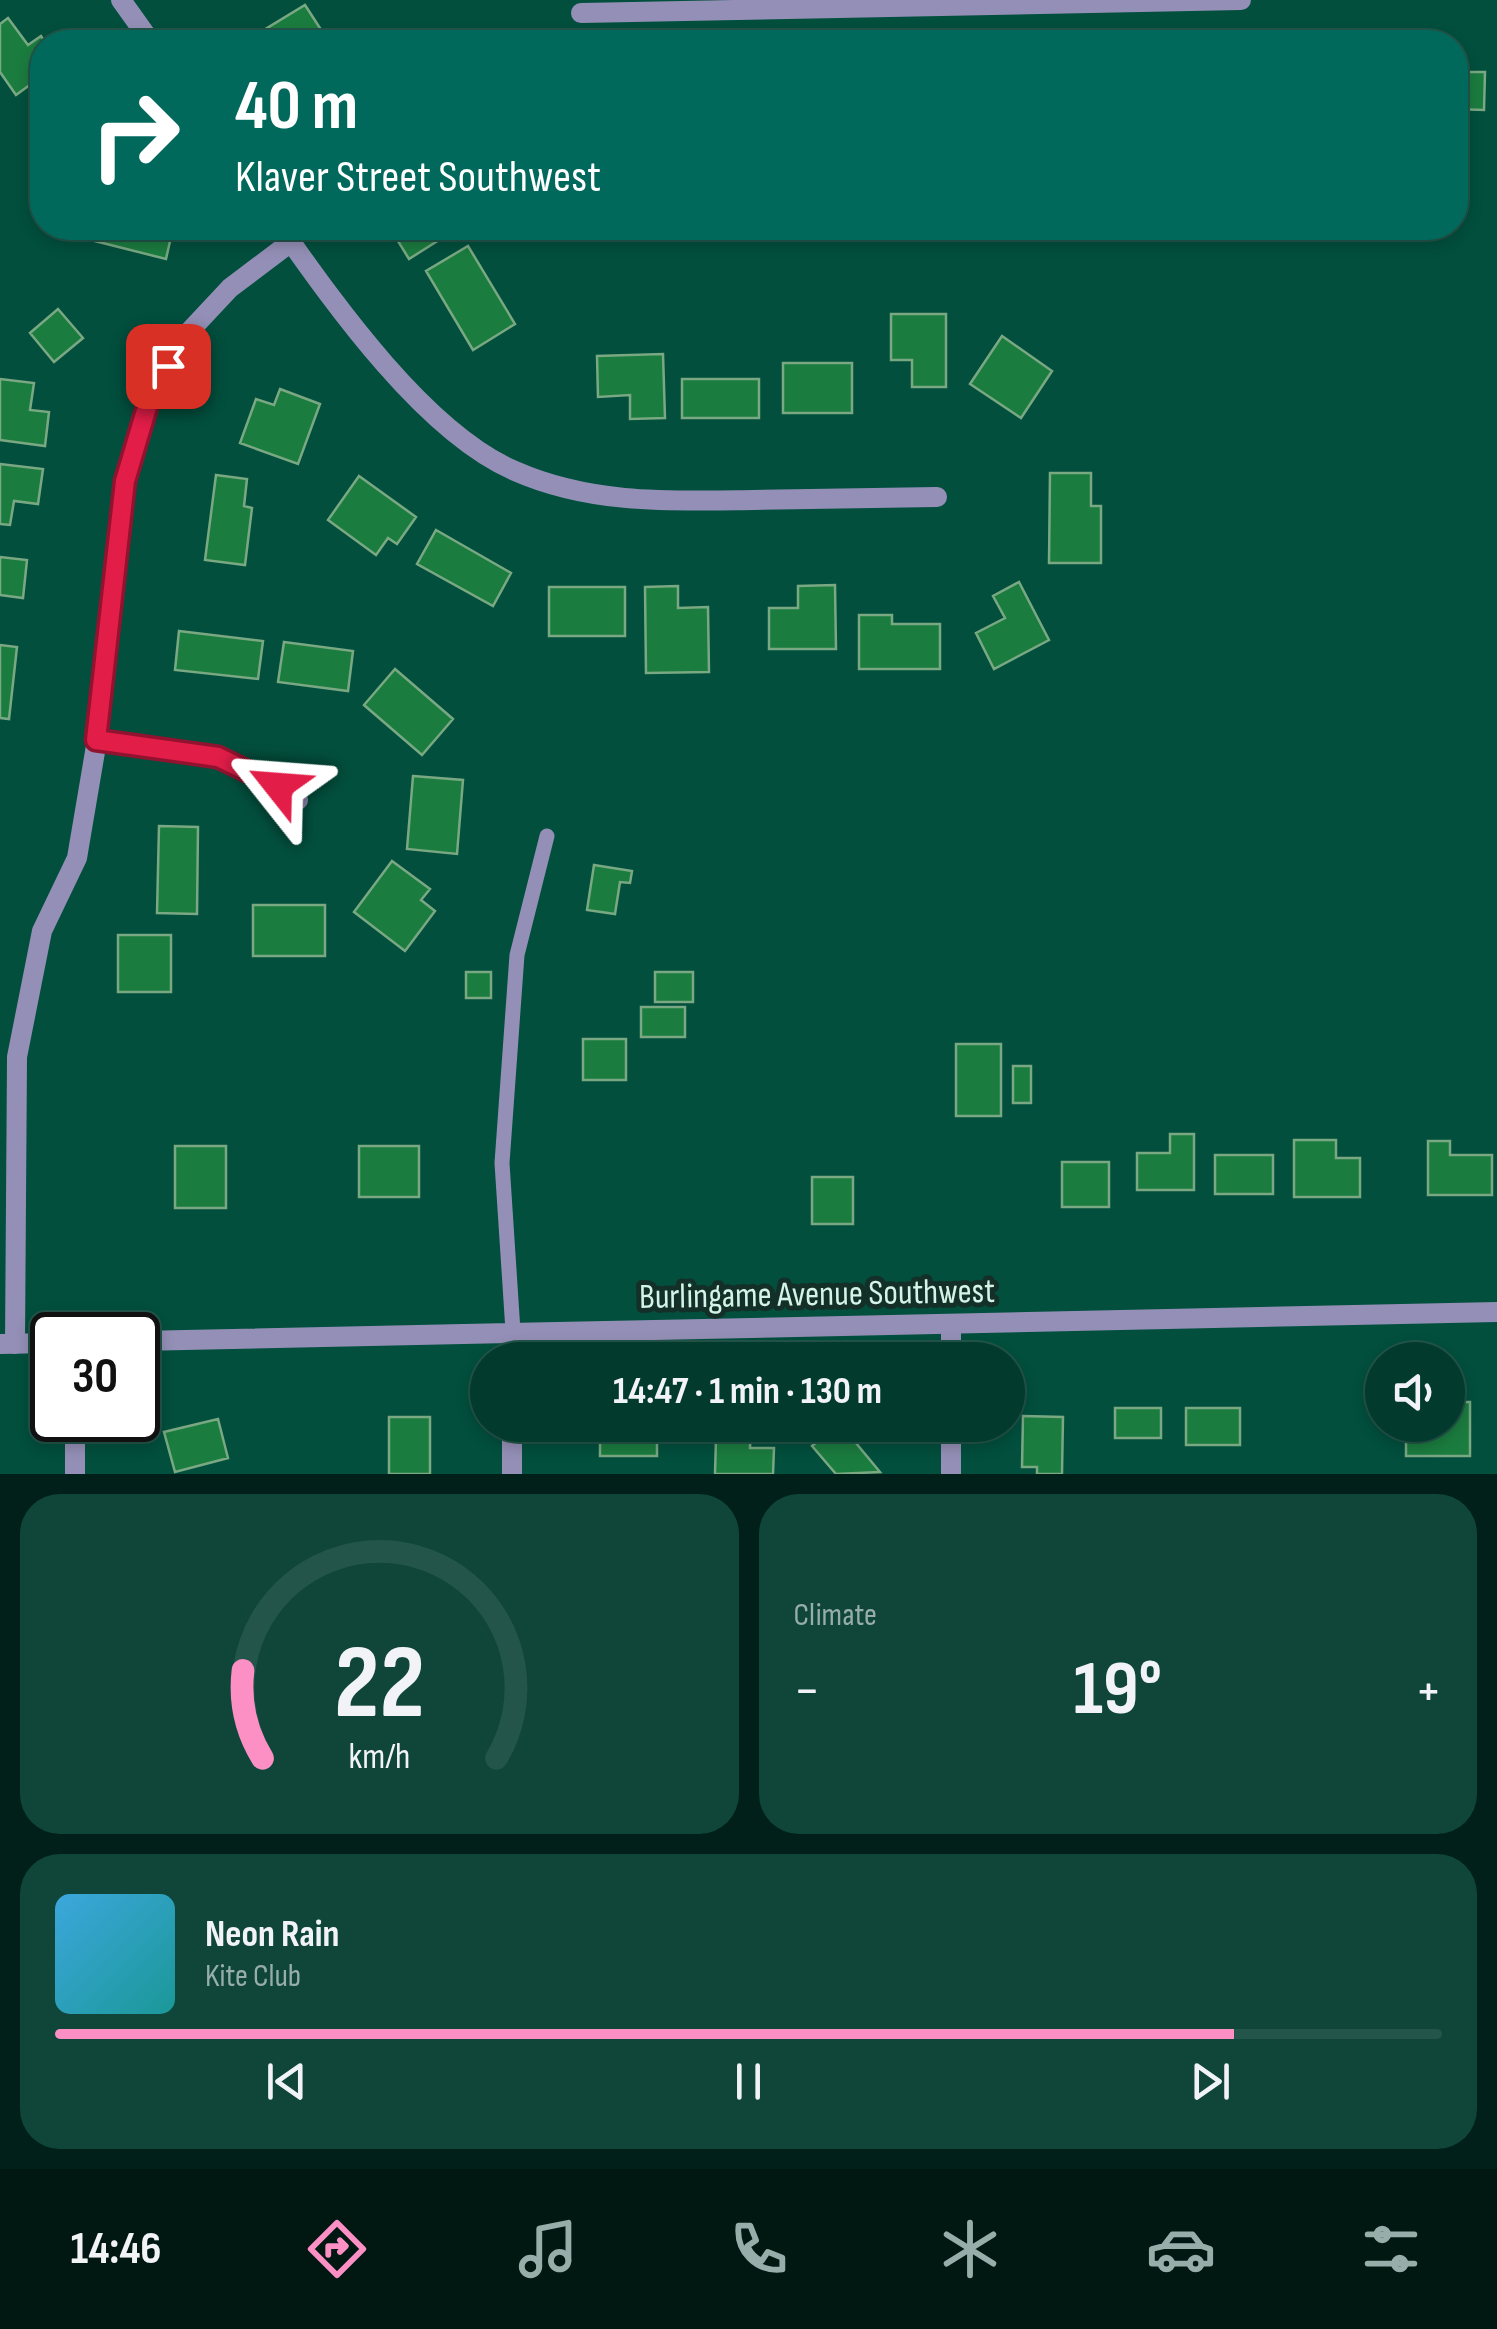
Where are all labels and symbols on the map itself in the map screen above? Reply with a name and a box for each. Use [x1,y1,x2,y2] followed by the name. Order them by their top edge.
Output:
[126,324,211,409] pin
[226,734,330,838] position arrow
[639,1270,995,1319] street label: Burlingame Avenue Southwest
[30,1312,160,1442] speed limit sign: 30

